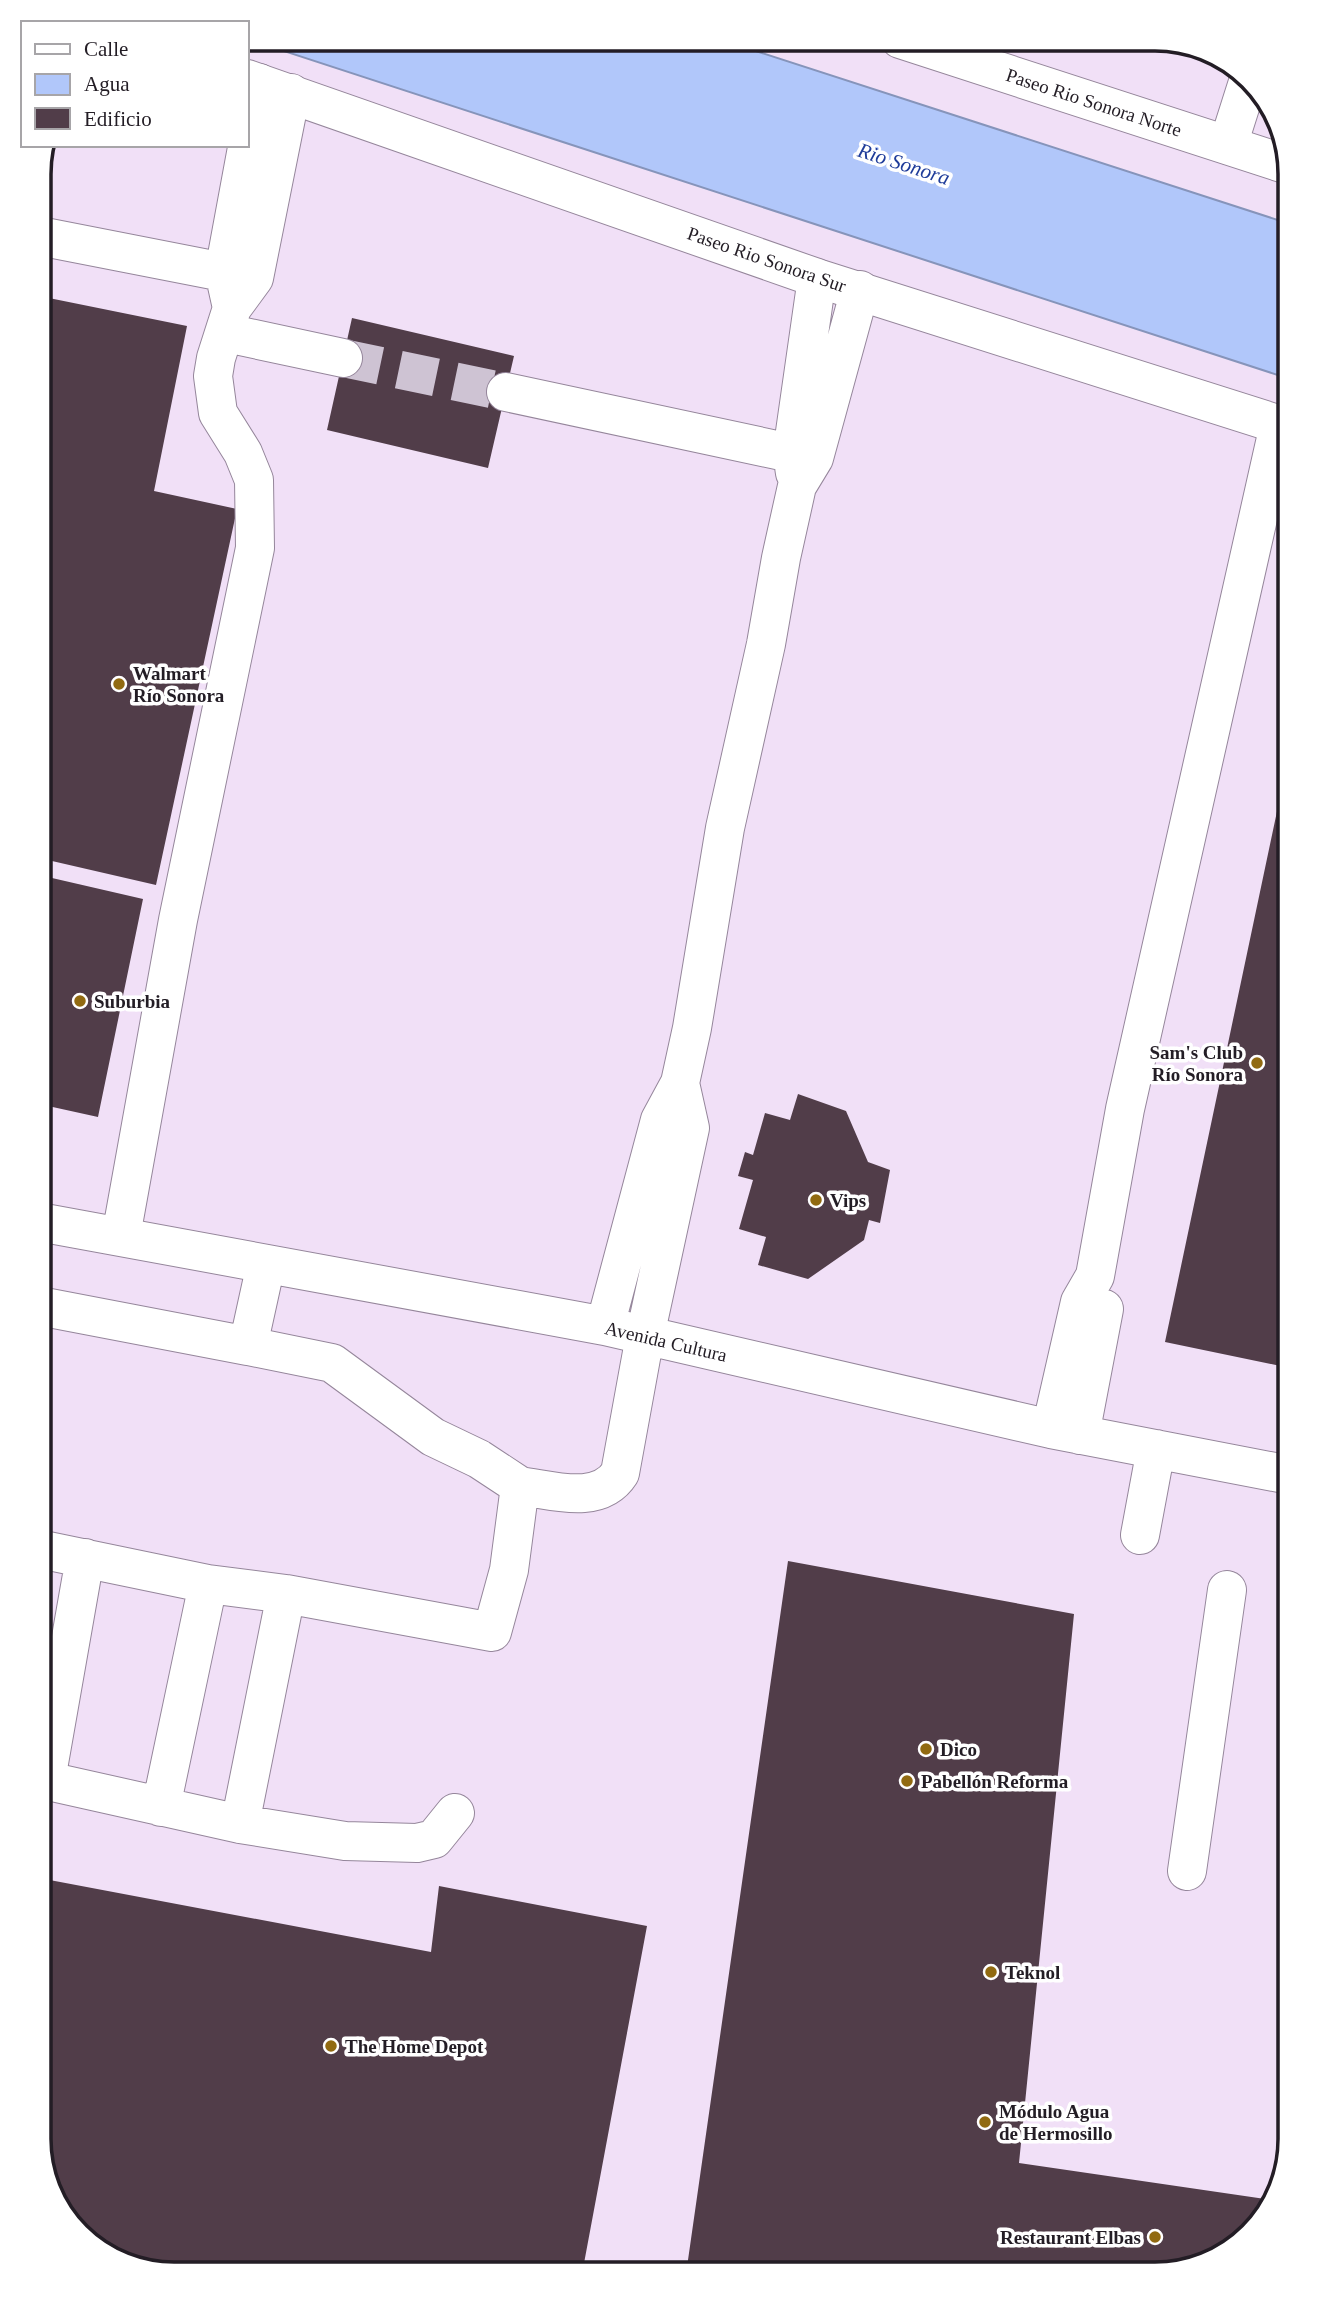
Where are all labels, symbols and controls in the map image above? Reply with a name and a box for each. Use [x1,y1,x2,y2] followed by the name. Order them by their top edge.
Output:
[21,21,248,147] legend
[84,37,128,61] text: Calle
[1004,64,1184,141] street label: Paseo Rio Sonora Norte
[84,72,130,96] text: Agua
[84,107,152,131] text: Edificio
[854,138,953,190] water label: Rio Sonora
[685,222,849,297] street label: Paseo Rio Sonora Sur
[133,663,225,706] place label: Walmart Río Sonora
[111,676,127,692] marker: Walmart Río Sonora
[94,991,171,1012] place label: Suburbia
[72,993,88,1009] marker: Suburbia
[1150,1042,1243,1085] place label: Sam's Club Río Sonora
[1249,1055,1265,1071] marker: Sam's Club Río Sonora
[830,1190,866,1211] place label: Vips
[808,1192,824,1208] marker: Vips
[603,1317,730,1366] street label: Avenida Cultura
[940,1739,977,1760] place label: Dico
[918,1741,934,1757] marker: Dico
[921,1771,1069,1792] place label: Pabellón Reforma
[899,1773,915,1789] marker: Pabellón Reforma
[1005,1962,1060,1983] place label: Teknol
[983,1964,999,1980] marker: Teknol
[345,2036,484,2057] place label: The Home Depot
[323,2038,339,2054] marker: The Home Depot
[999,2101,1112,2144] place label: Módulo Agua de Hermosillo
[977,2114,993,2130] marker: Módulo Agua de Hermosillo
[1000,2227,1141,2248] place label: Restaurant Elbas
[1147,2229,1163,2245] marker: Restaurant Elbas

